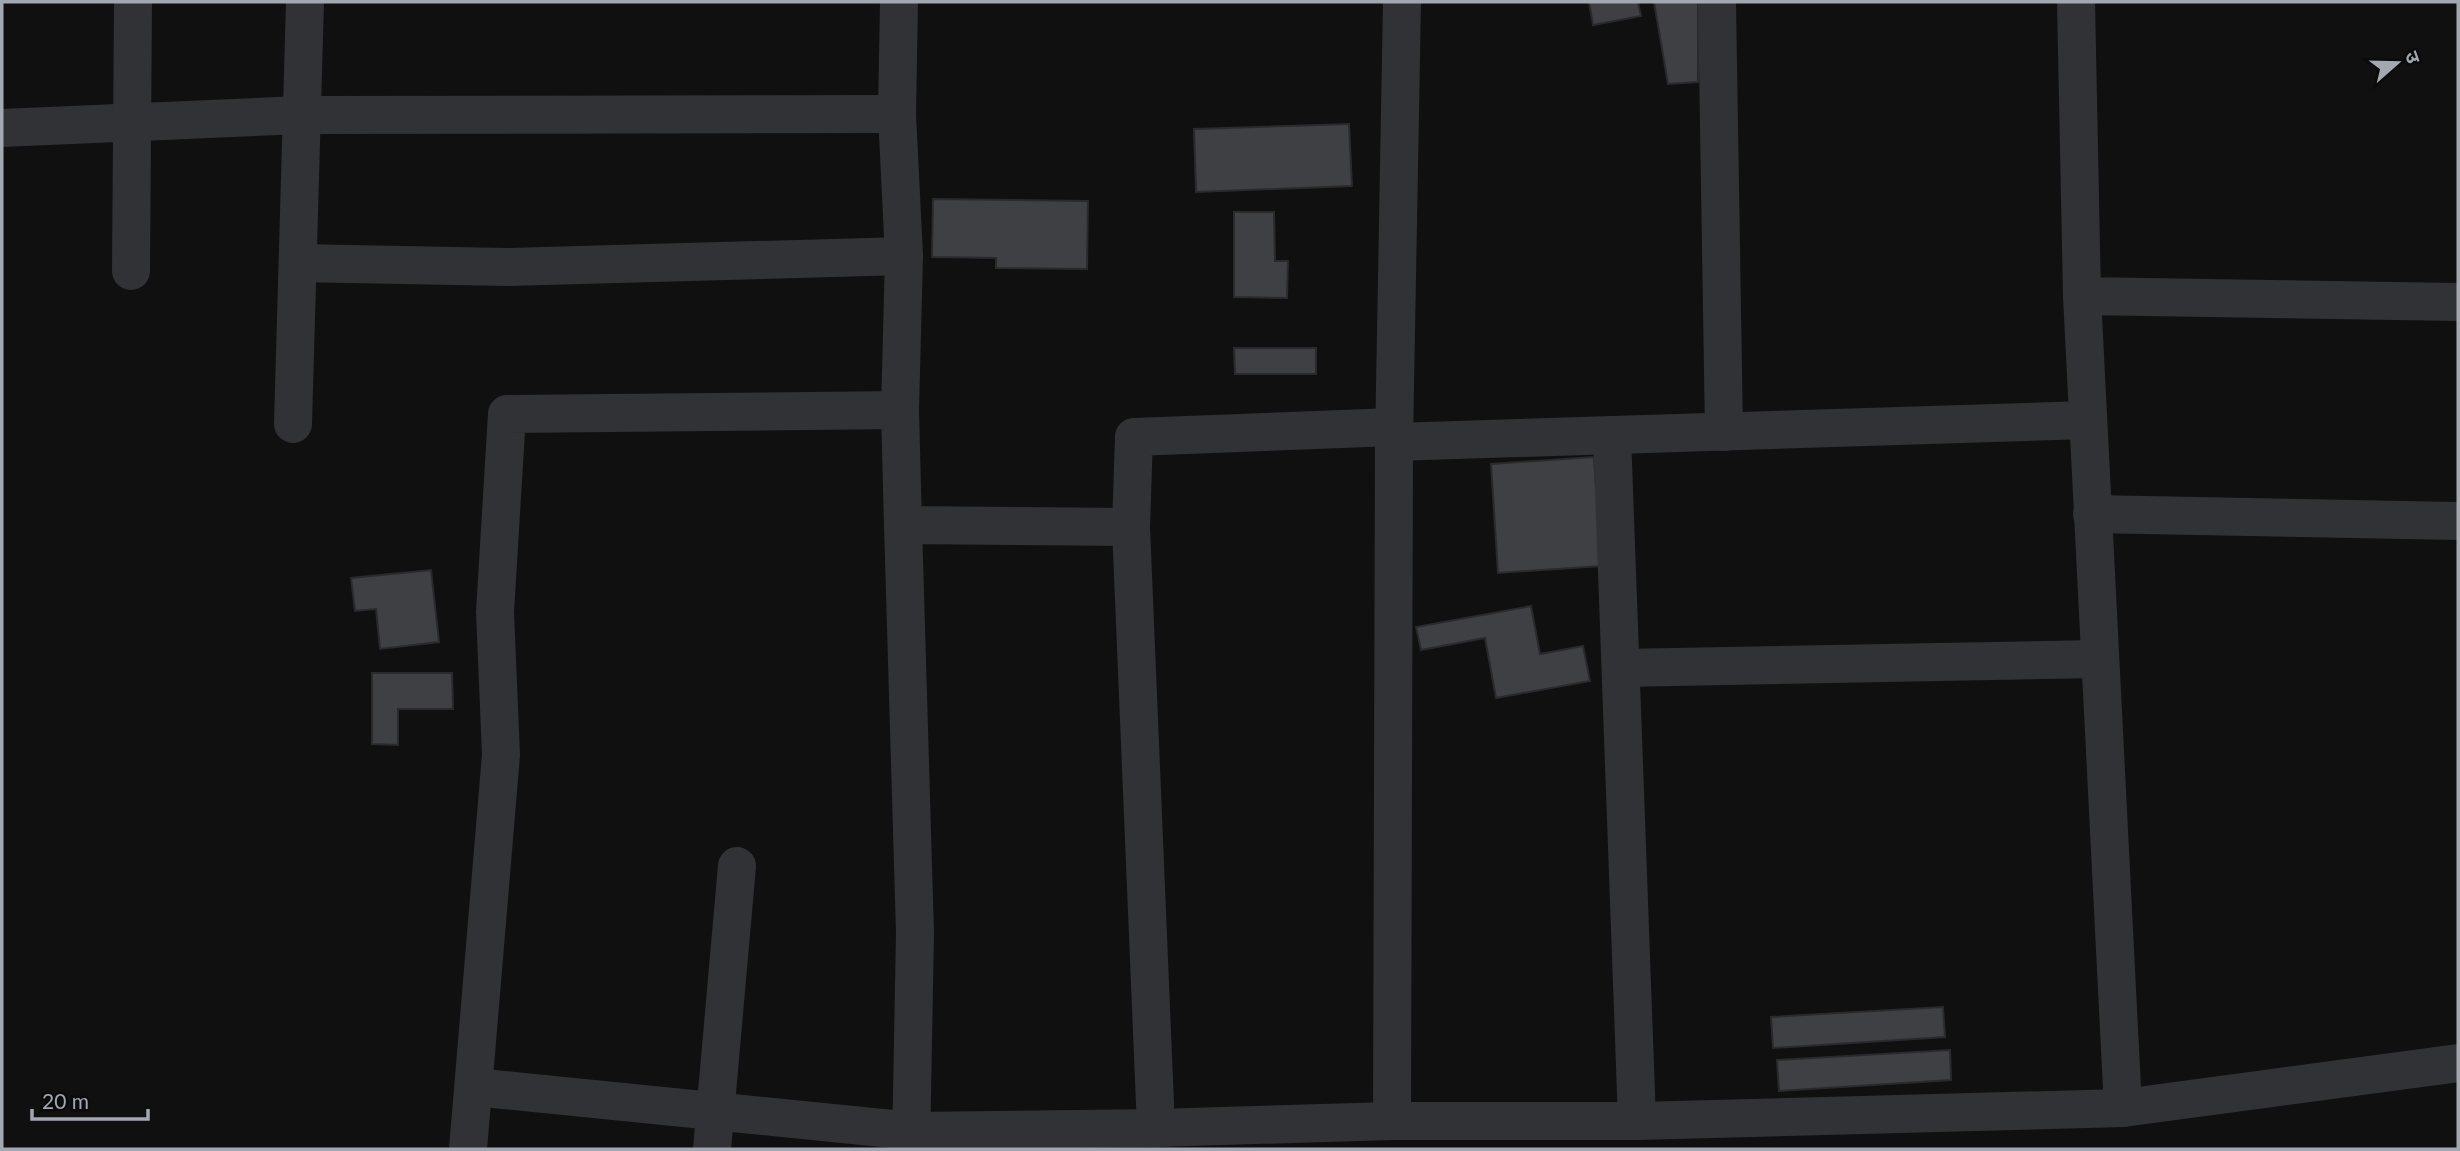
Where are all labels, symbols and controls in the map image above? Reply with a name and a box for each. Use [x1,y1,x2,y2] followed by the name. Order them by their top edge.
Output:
[2362,28,2432,98] north arrow
[2401,48,2426,67] text: उ
[32,1078,147,1122] scale bar
[42,1088,89,1113] text: 20 m

